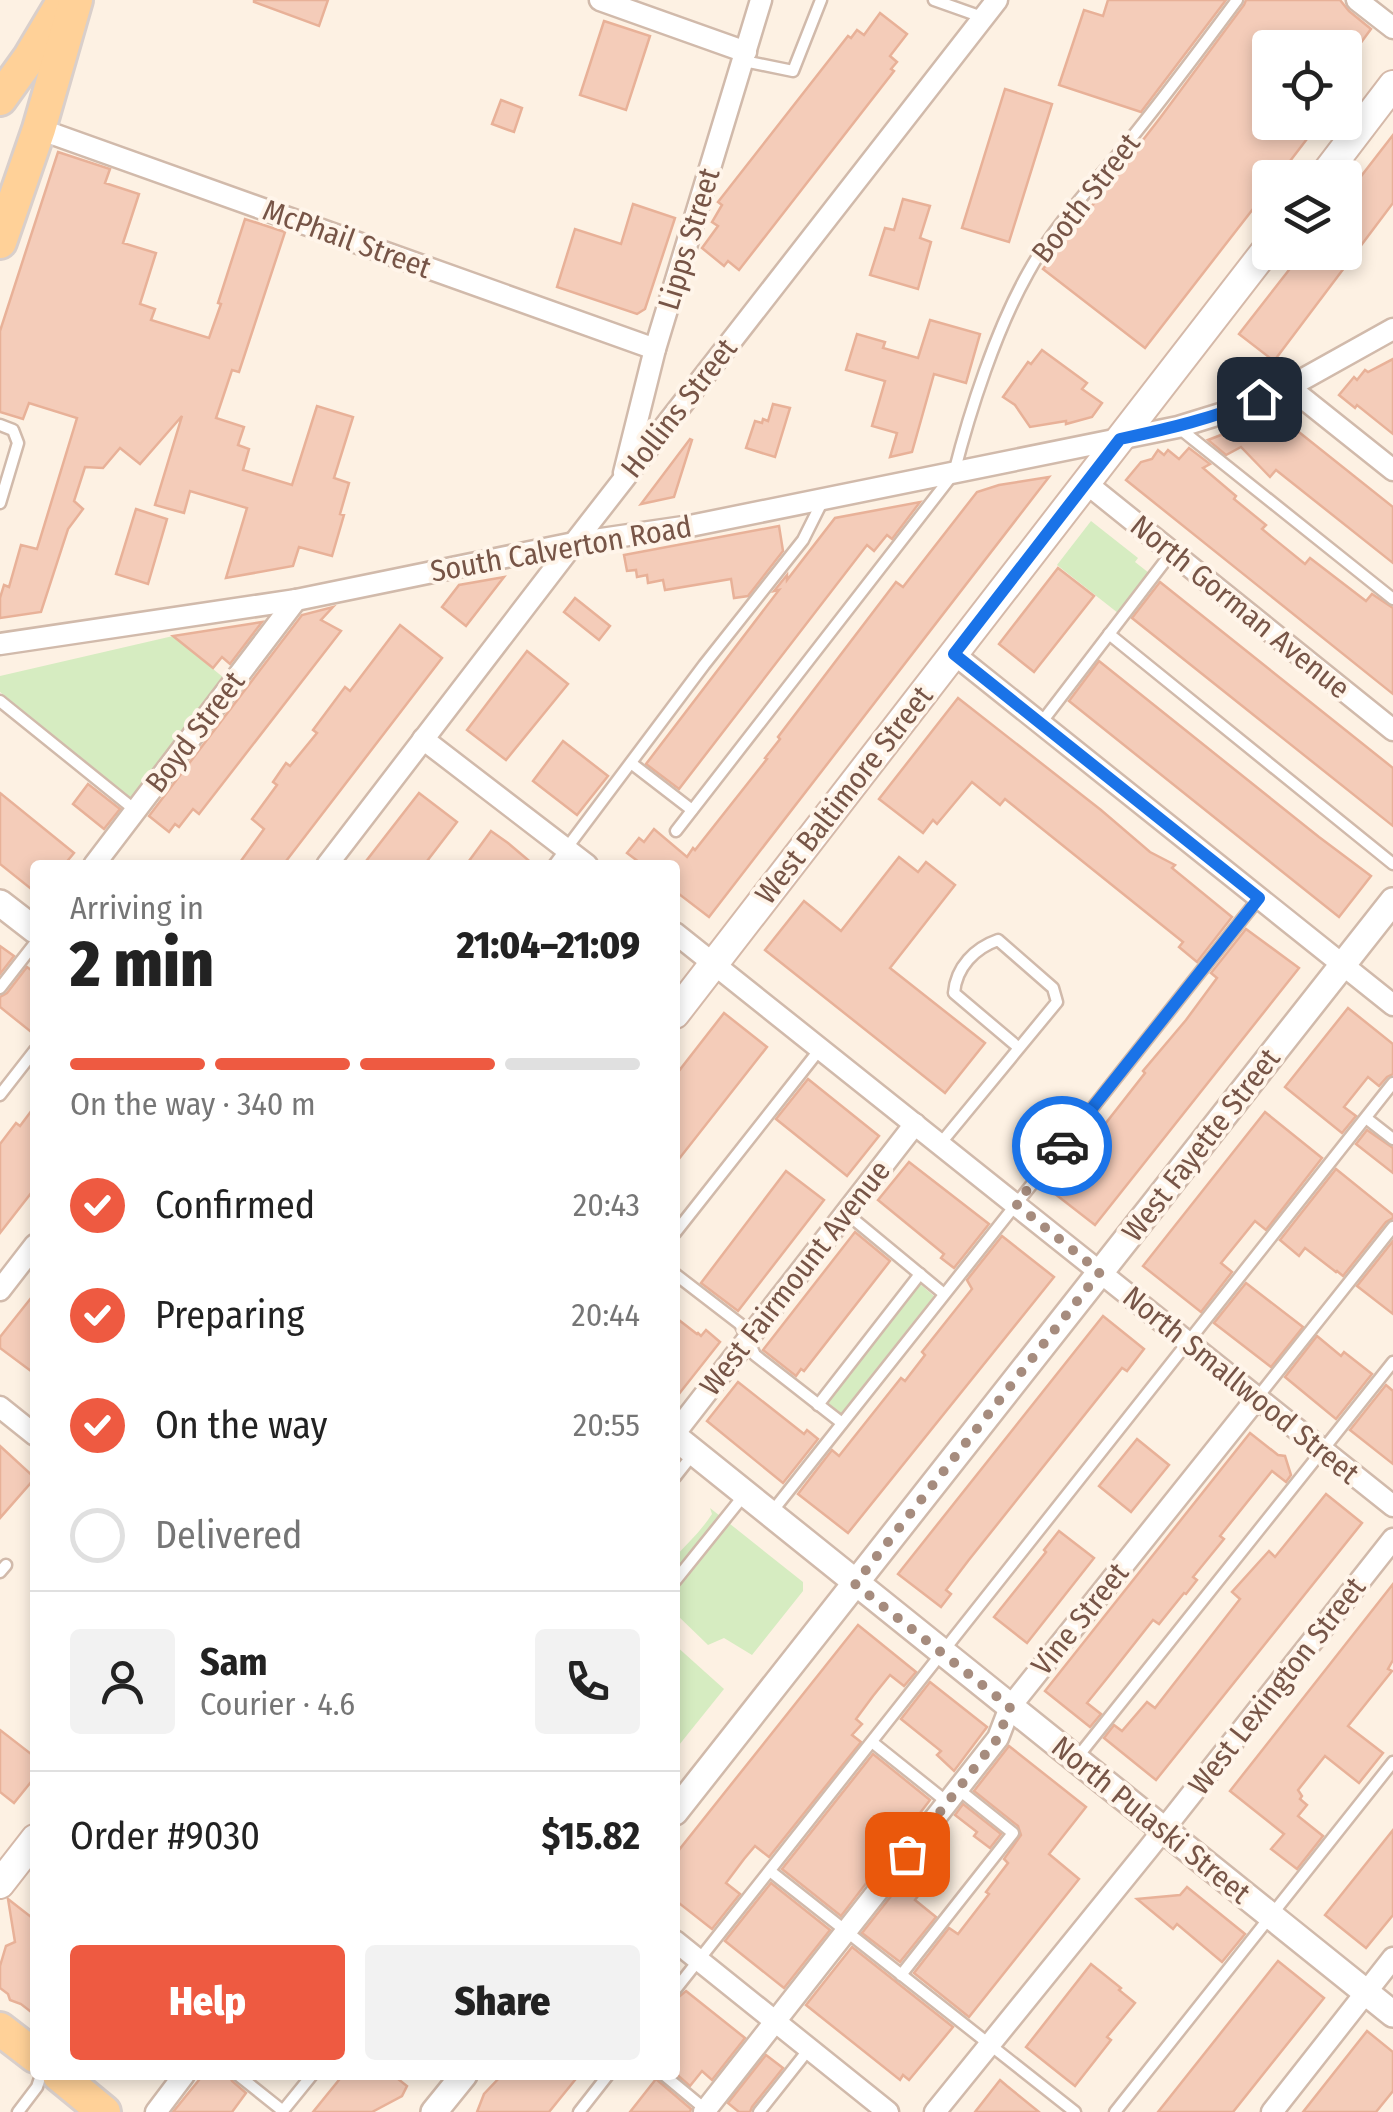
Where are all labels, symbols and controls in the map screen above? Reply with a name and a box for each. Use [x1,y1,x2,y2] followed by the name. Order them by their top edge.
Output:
[1252,30,1362,270] map controls
[1252,30,1362,140] button: locate
[1024,126,1148,270] street label: Booth Street
[1252,160,1362,270] button: layers
[650,164,728,314] street label: Lipps Street
[258,192,436,286] street label: McPhail Street
[613,331,745,485] street label: Hollins Street
[1217,357,1302,442] pin
[1232,372,1287,427] icon: home
[428,508,694,590] street label: South Calverton Road
[1123,508,1357,706] street label: North Gorman Avenue
[138,664,252,800] street label: Boyd Street
[748,679,940,911] street label: West Baltimore Street
[70,889,204,927] text: Arriving in
[457,922,640,968] text: 21:04–21:09
[70,925,214,1003] text: 2 min
[1114,1041,1288,1249] street label: West Fayette Street
[70,1085,316,1123] text: On the way · 340 m
[1012,1096,1112,1196] courier
[1035,1119,1090,1174] icon: car
[692,1153,898,1403] street label: West Fairmount Avenue
[70,1178,125,1233] icon: check
[155,1182,315,1228] text: Confirmed
[573,1186,640,1224] text: 20:43
[1116,1279,1366,1491] street label: North Smallwood Street
[70,1288,125,1343] icon: check
[155,1292,304,1338] text: Preparing
[572,1296,640,1334] text: 20:44
[70,1398,125,1453] icon: check
[155,1402,327,1448] text: On the way
[573,1406,640,1444] text: 20:55
[155,1512,302,1558] text: Delivered
[1024,1555,1136,1683] street label: Vine Street
[1181,1570,1373,1802] street label: West Lexington Street
[70,1629,175,1734] button: person
[535,1629,640,1734] button: phone
[200,1639,268,1685] text: Sam
[200,1685,355,1723] text: Courier · 4.6
[1044,1729,1258,1911] street label: North Pulaski Street
[865,1812,950,1897] pin
[70,1813,260,1859] text: Order #9030
[542,1813,640,1859] text: $15.82
[880,1827,935,1882] icon: bag
[70,1945,345,2060] button: Help
[365,1945,640,2060] button: Share

